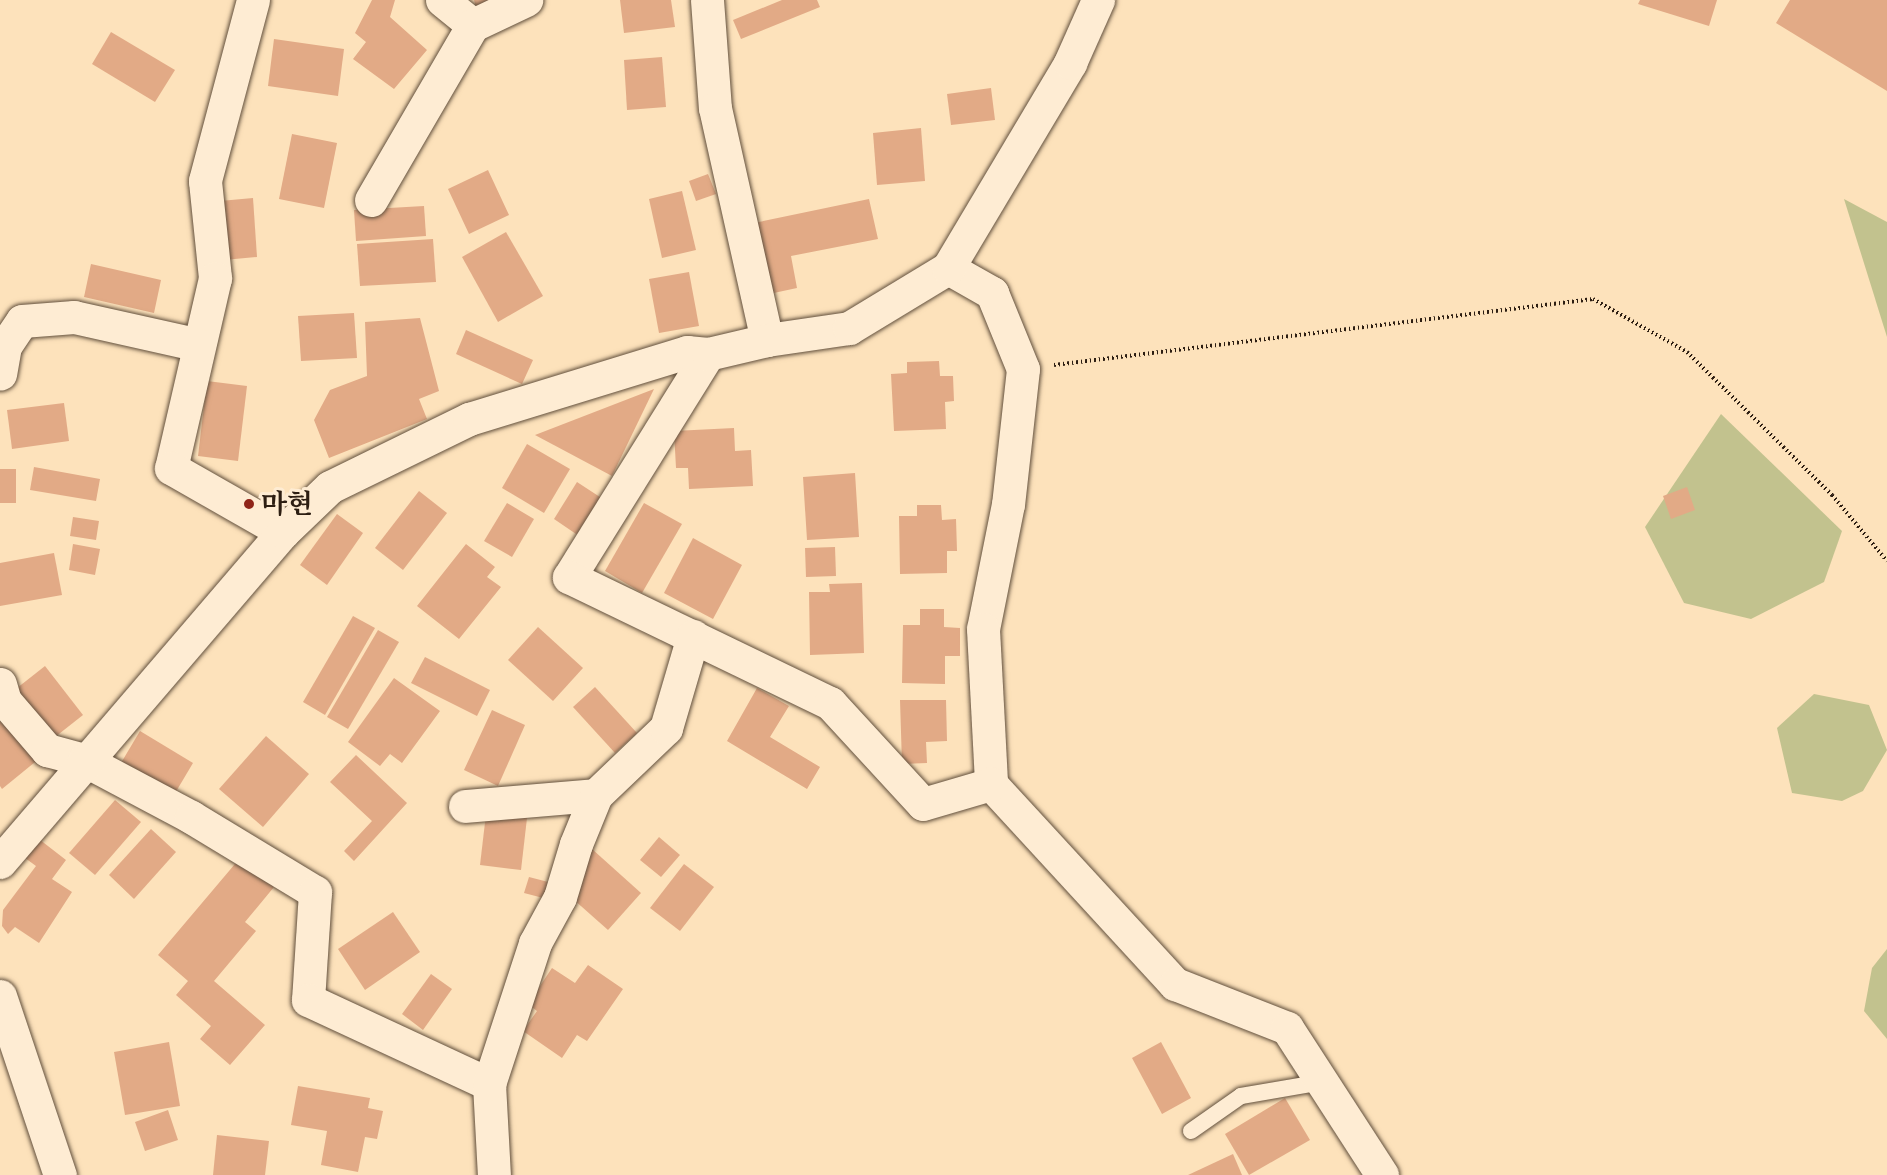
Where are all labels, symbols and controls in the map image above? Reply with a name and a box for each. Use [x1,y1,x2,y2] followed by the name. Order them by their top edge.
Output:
[261,488,313,520] place label: 마현
[242,497,256,511] marker: 마현

